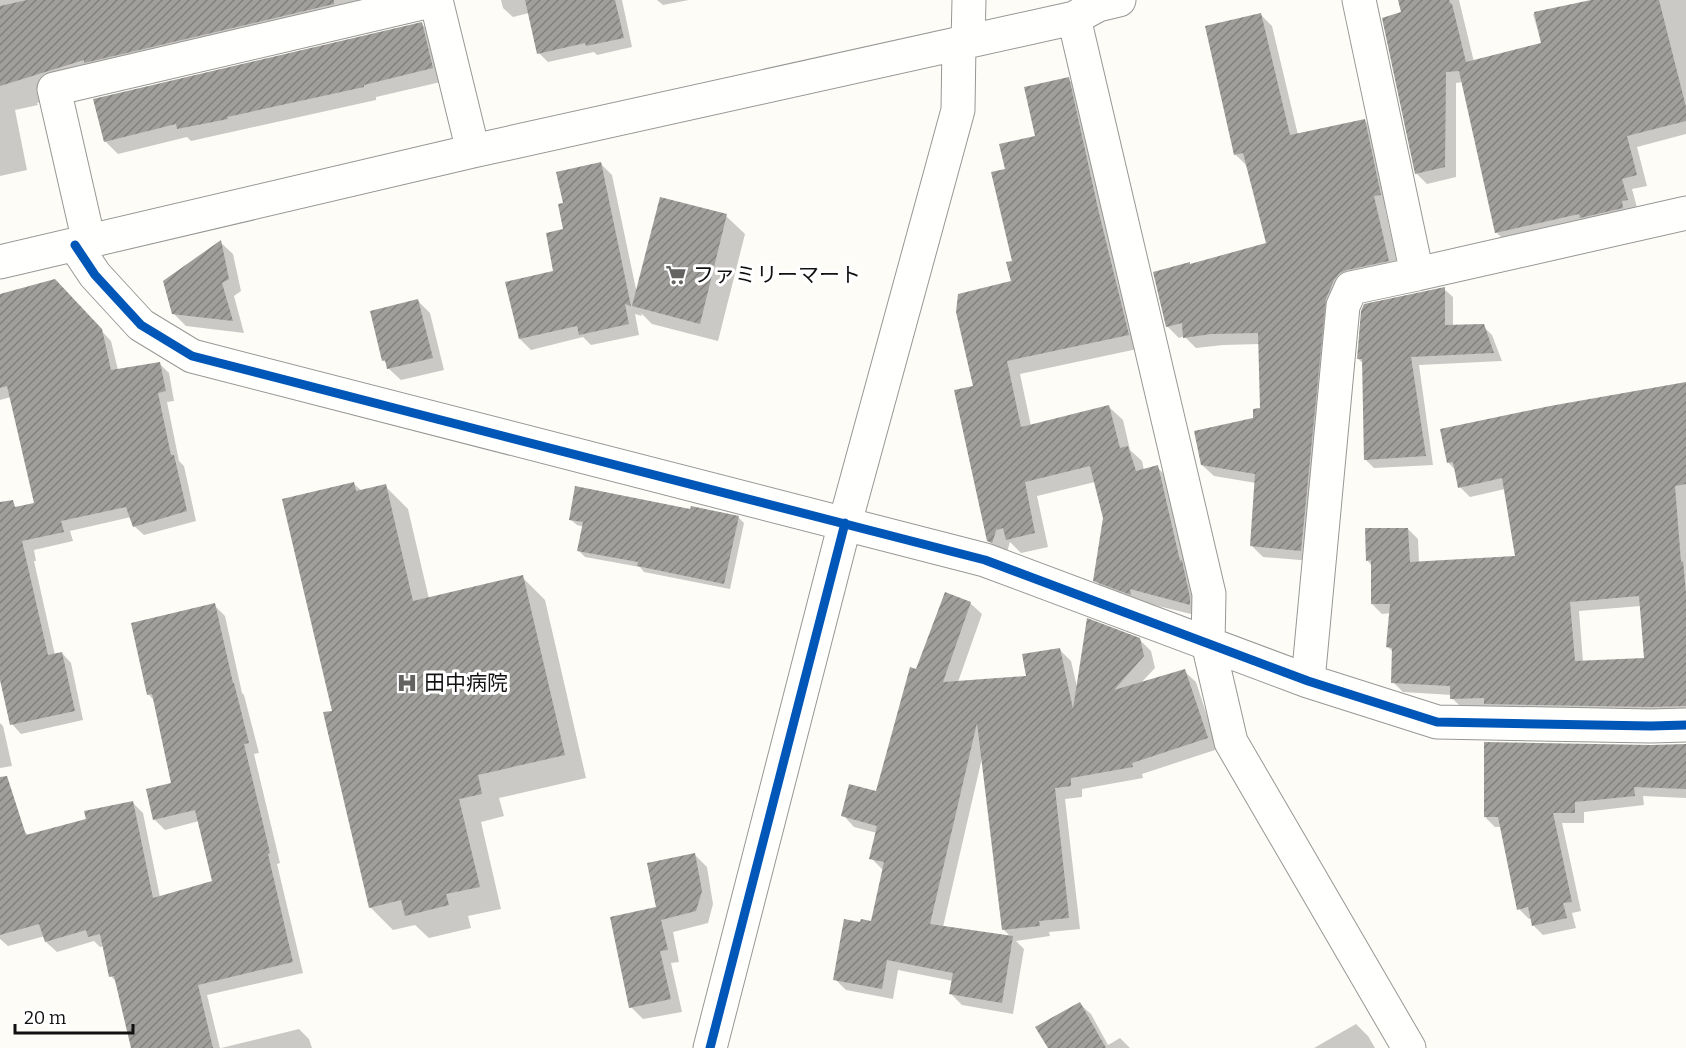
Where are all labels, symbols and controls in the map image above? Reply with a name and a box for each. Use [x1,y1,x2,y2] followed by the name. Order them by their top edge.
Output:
[693,262,861,288] place label: ファミリーマート
[664,263,688,287] supermarket icon: ファミリーマート
[424,670,508,696] place label: 田中病院
[395,671,419,695] hospital icon: 田中病院
[15,997,134,1035] scale bar
[24,1007,66,1029] text: 20 m

